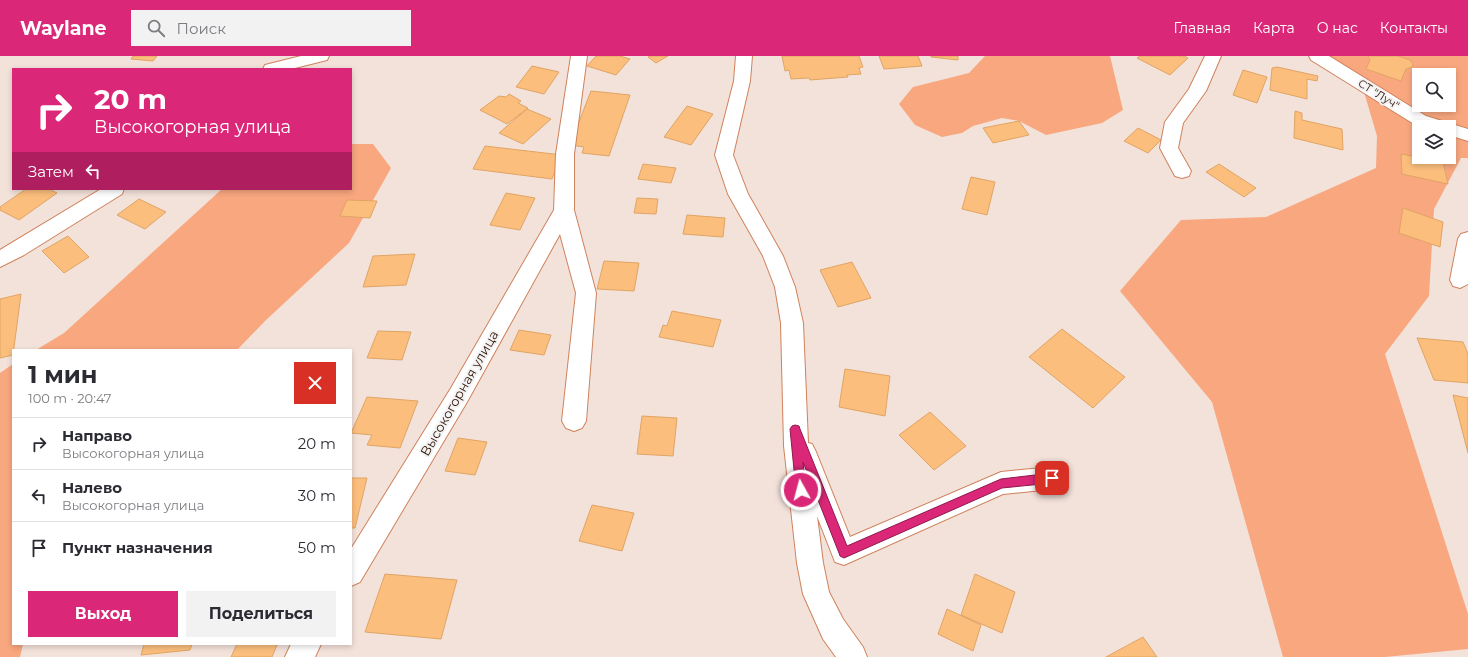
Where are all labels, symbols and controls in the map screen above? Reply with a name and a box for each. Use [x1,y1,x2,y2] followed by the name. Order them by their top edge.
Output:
[131,10,411,46] search box
[20,17,107,40] text: Waylane
[145,17,167,39] icon: search
[177,19,226,38] text: Поиск
[1173,19,1231,37] text: Главная
[1253,19,1295,37] text: Карта
[1317,19,1358,37] text: О нас
[1380,19,1448,37] text: Контакты
[1412,68,1456,164] map controls
[1412,68,1456,112] button: search
[1356,76,1402,112] street label: СТ "Луч"
[94,82,167,116] text: 20 m
[28,84,80,136] icon: right
[94,116,291,138] text: Высокогорная улица
[1412,120,1456,164] button: layers
[82,160,104,182] icon: left
[28,162,74,181] text: Затем
[416,327,502,459] street label: Высокогорная улица
[28,360,97,389] text: 1 мин
[294,362,336,404] button: close
[28,390,112,406] text: 100 m · 20:47
[62,426,132,445] text: Направо
[28,433,50,455] icon: right
[298,434,336,453] text: 20 m
[62,445,204,461] text: Высокогорная улица
[1035,461,1069,495] pin
[1041,467,1063,489] icon: arrive
[780,469,822,511] position arrow
[62,478,122,497] text: Налево
[28,485,50,507] icon: left
[298,486,336,505] text: 30 m
[62,497,204,513] text: Высокогорная улица
[28,537,50,559] icon: arrive
[62,538,213,557] text: Пункт назначения
[298,538,336,557] text: 50 m
[28,591,178,637] button: Выход
[186,591,336,637] button: Поделиться

